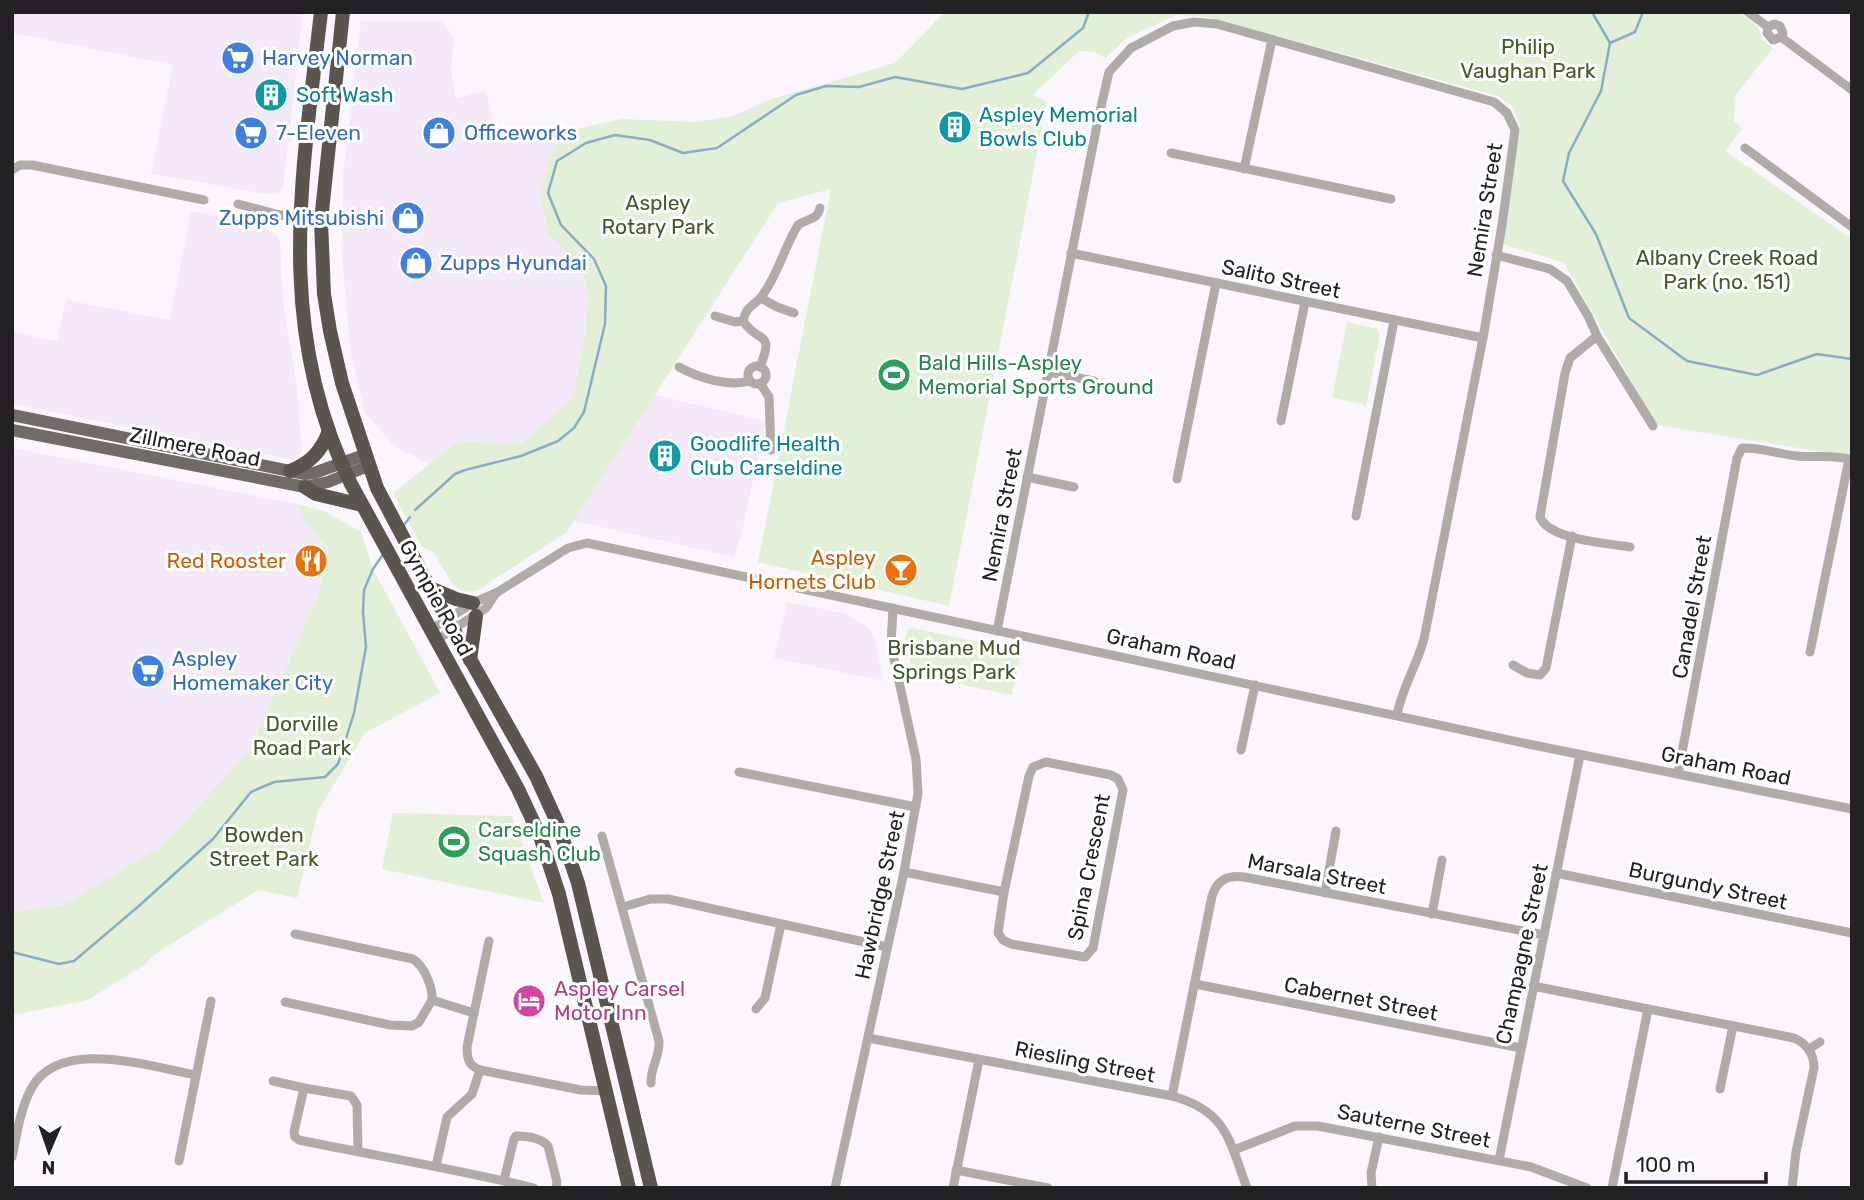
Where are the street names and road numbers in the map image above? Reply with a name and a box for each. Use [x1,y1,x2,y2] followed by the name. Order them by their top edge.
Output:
[1462,141,1507,279] street label: Nemira Street
[1219,254,1343,303] street label: Salito Street
[128,422,263,471] street label: Zillmere Road
[976,446,1027,584] street label: Nemira Street
[1667,533,1716,681] street label: Canadel Street
[394,535,479,660] street label: Gympie Road
[1104,623,1238,674] street label: Graham Road
[1659,741,1793,790] street label: Graham Road
[1062,792,1115,942] street label: Spina Crescent
[849,808,910,981] street label: Hawbridge Street
[1245,848,1389,899] street label: Marsala Street
[1626,856,1790,915] street label: Burgundy Street
[1490,861,1553,1046] street label: Champagne Street
[1282,971,1440,1026] street label: Cabernet Street
[1013,1036,1157,1087] street label: Riesling Street
[1335,1098,1493,1153] street label: Sauterne Street

